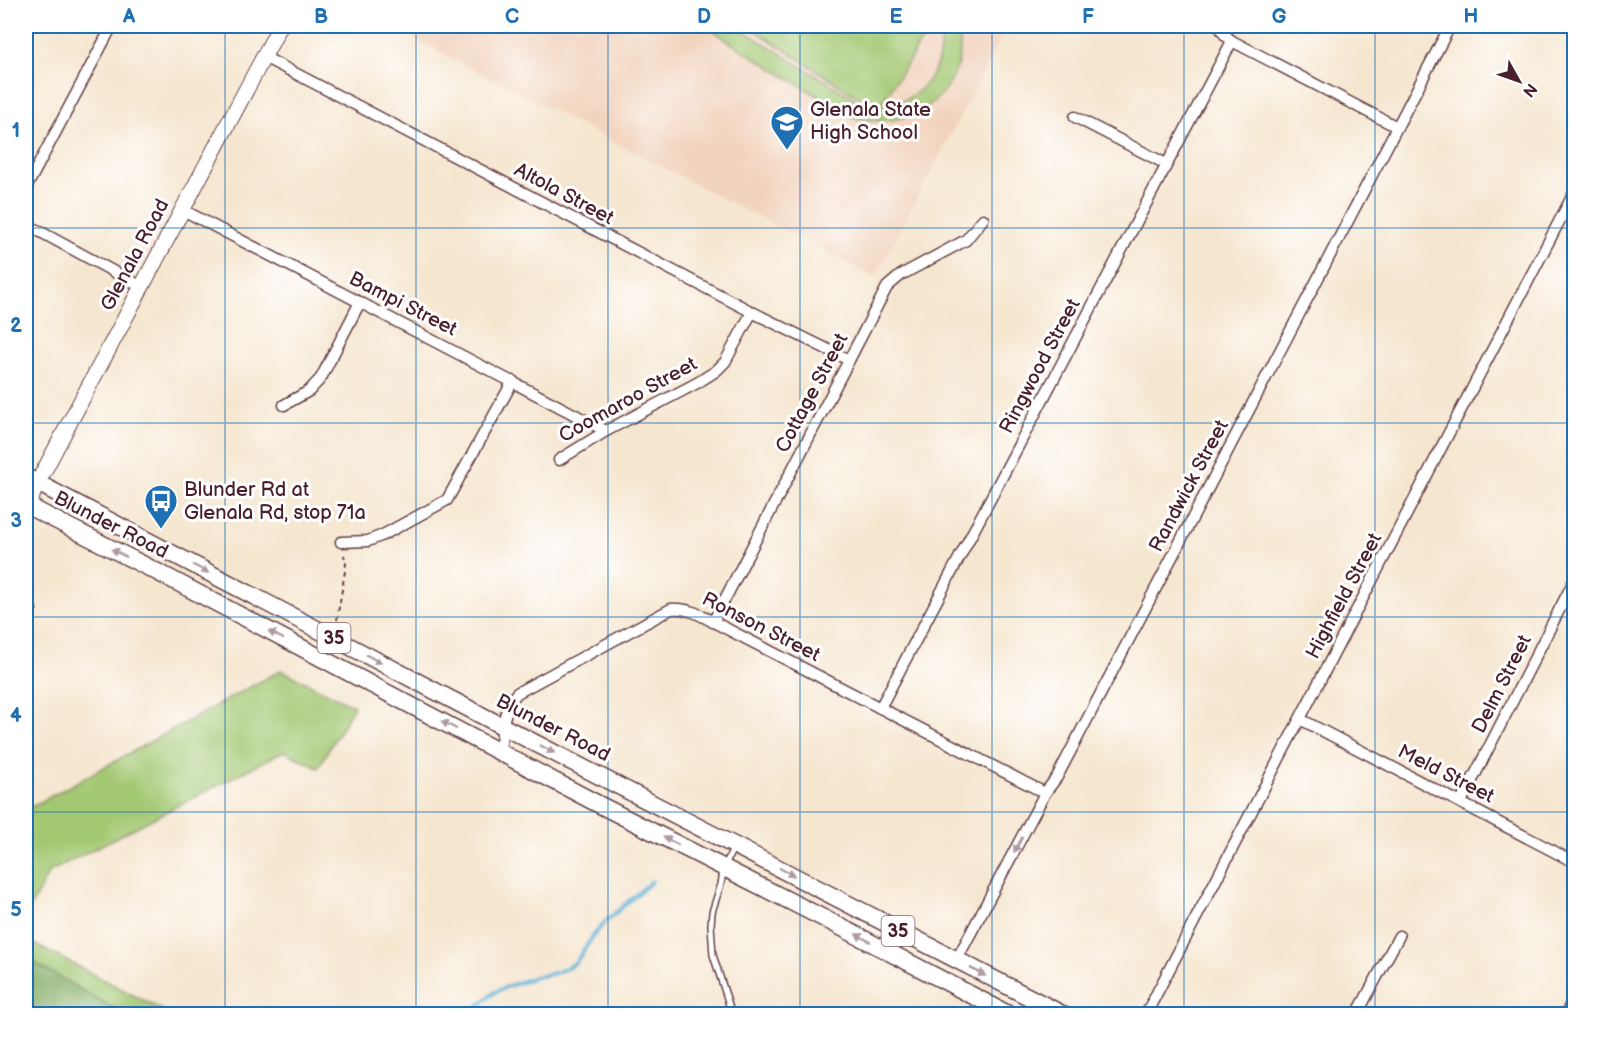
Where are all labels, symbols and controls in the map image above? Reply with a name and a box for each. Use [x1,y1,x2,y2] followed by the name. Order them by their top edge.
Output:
[122,5,136,29] text: A
[314,5,328,29] text: B
[505,5,519,29] text: C
[697,5,711,29] text: D
[890,5,903,29] text: E
[1082,5,1094,29] text: F
[1272,5,1287,29] text: G
[1464,5,1478,29] text: H
[1489,51,1549,111] north arrow
[1518,79,1540,100] text: N
[810,98,931,145] place label: Glenala State High School
[769,104,805,151] school or university icon: Glenala State High School
[12,119,20,143] text: 1
[510,158,618,230] street label: Altola Street
[95,195,175,315] street label: Glenala Road
[345,267,461,341] street label: Bampi Street
[994,295,1086,437] street label: Ringwood Street
[10,314,22,338] text: 2
[770,329,854,457] street label: Cottage Street
[555,352,701,448] street label: Coomaroo Street
[1144,416,1234,556] street label: Randwick Street
[184,478,366,525] place label: Blunder Rd at Glenala Rd, stop 71a
[143,483,179,530] bus stop icon: Blunder Rd at Glenala Rd, stop 71a
[50,486,172,564] street label: Blunder Road
[10,509,22,533] text: 3
[1301,529,1387,663] street label: Highfield Street
[111,548,128,557] one-way arrow
[193,564,210,574] one-way arrow
[698,587,824,667] street label: Ronson Street
[318,623,350,653] road number: 35
[267,630,285,640] one-way arrow
[1467,631,1537,737] street label: Delm Street
[366,654,383,664] one-way arrow
[492,689,614,767] street label: Blunder Road
[10,704,22,728] text: 4
[440,720,457,730] one-way arrow
[1394,740,1498,808] street label: Meld Street
[539,744,556,754] one-way arrow
[663,836,680,846] one-way arrow
[1013,837,1023,854] one-way arrow
[778,867,795,877] one-way arrow
[10,898,22,922] text: 5
[882,916,914,946] road number: 35
[854,933,871,943] one-way arrow
[969,967,987,977] one-way arrow

